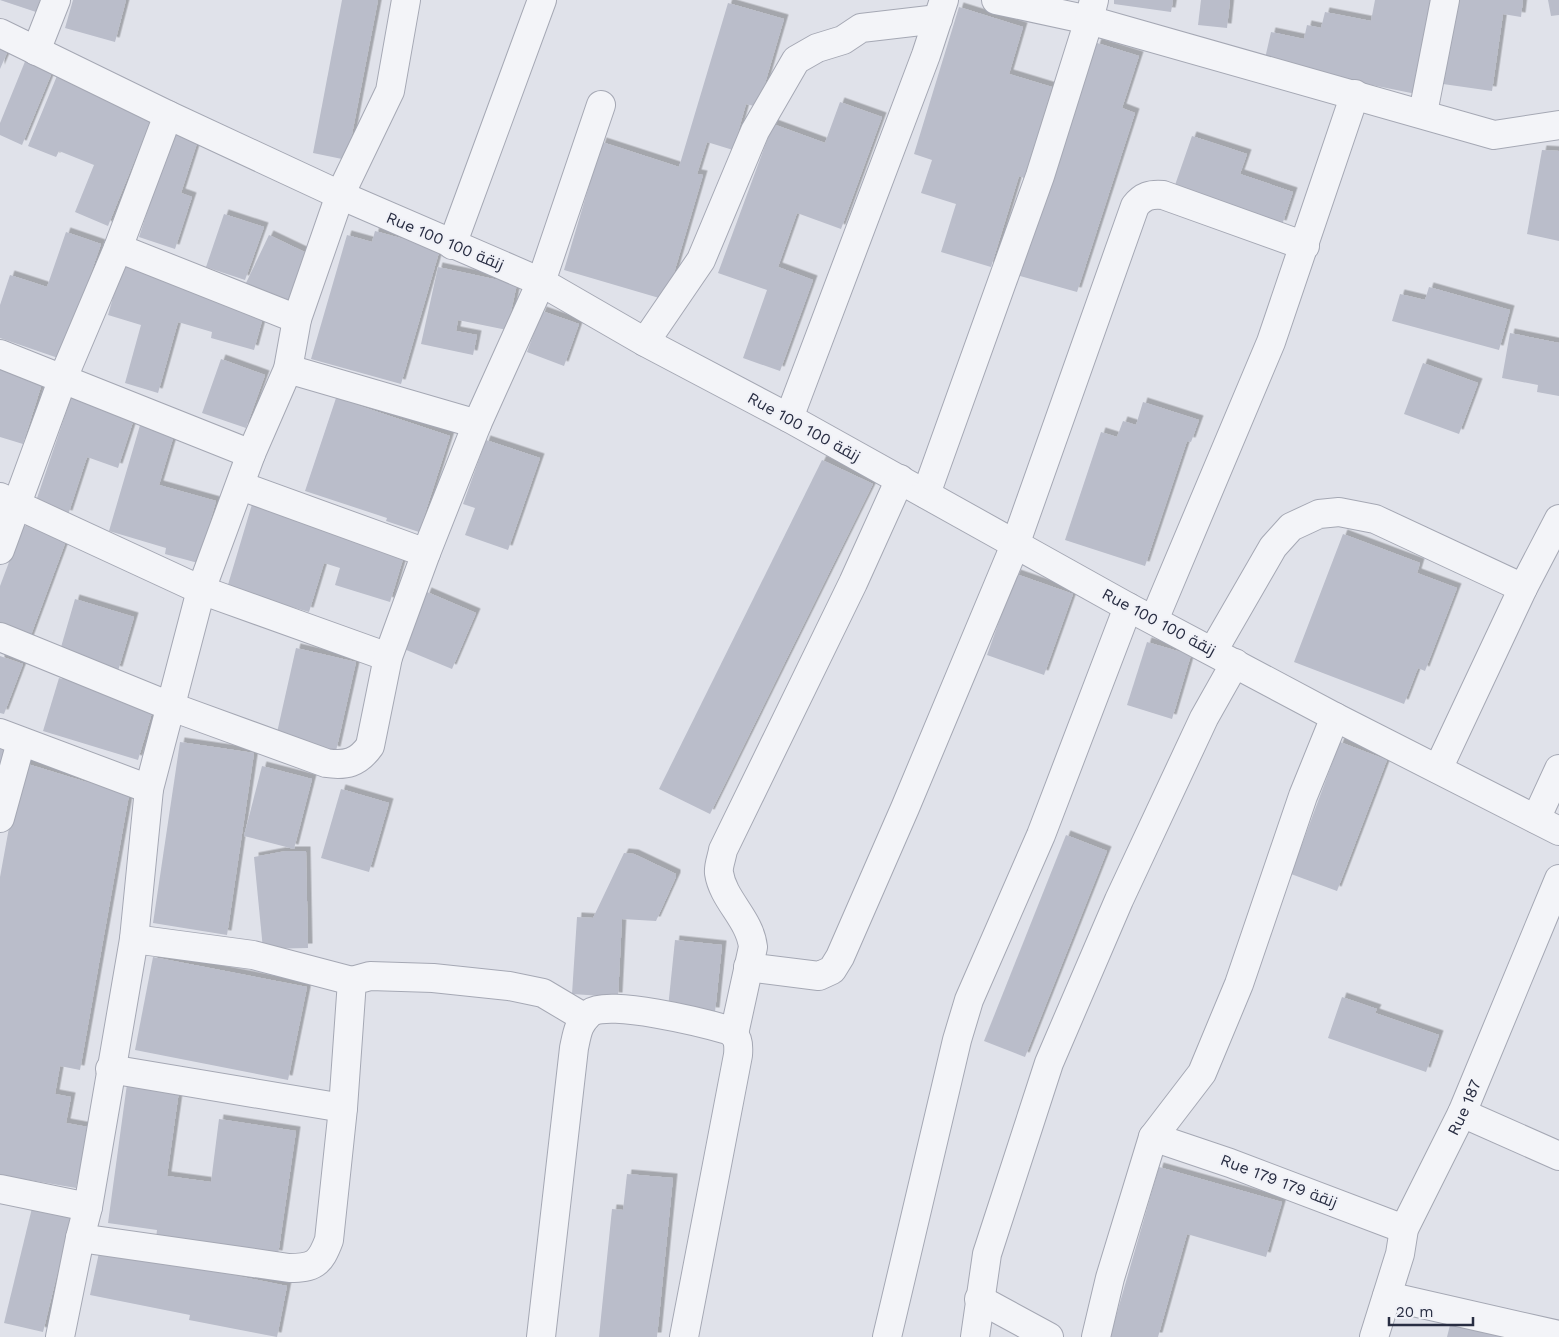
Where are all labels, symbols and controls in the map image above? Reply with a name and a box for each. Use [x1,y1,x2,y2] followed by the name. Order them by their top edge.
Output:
[383,208,507,274] street label: Rue 100 زنقة 100
[744,388,864,466] street label: Rue 100 زنقة 100
[1099,584,1219,660] street label: Rue 100 زنقة 100
[1443,1076,1484,1138] street label: Rue 187
[1218,1150,1340,1212] street label: Rue 179 زنقة 179
[1389,1294,1473,1326] scale bar
[1396,1303,1434,1321] text: 20 m

